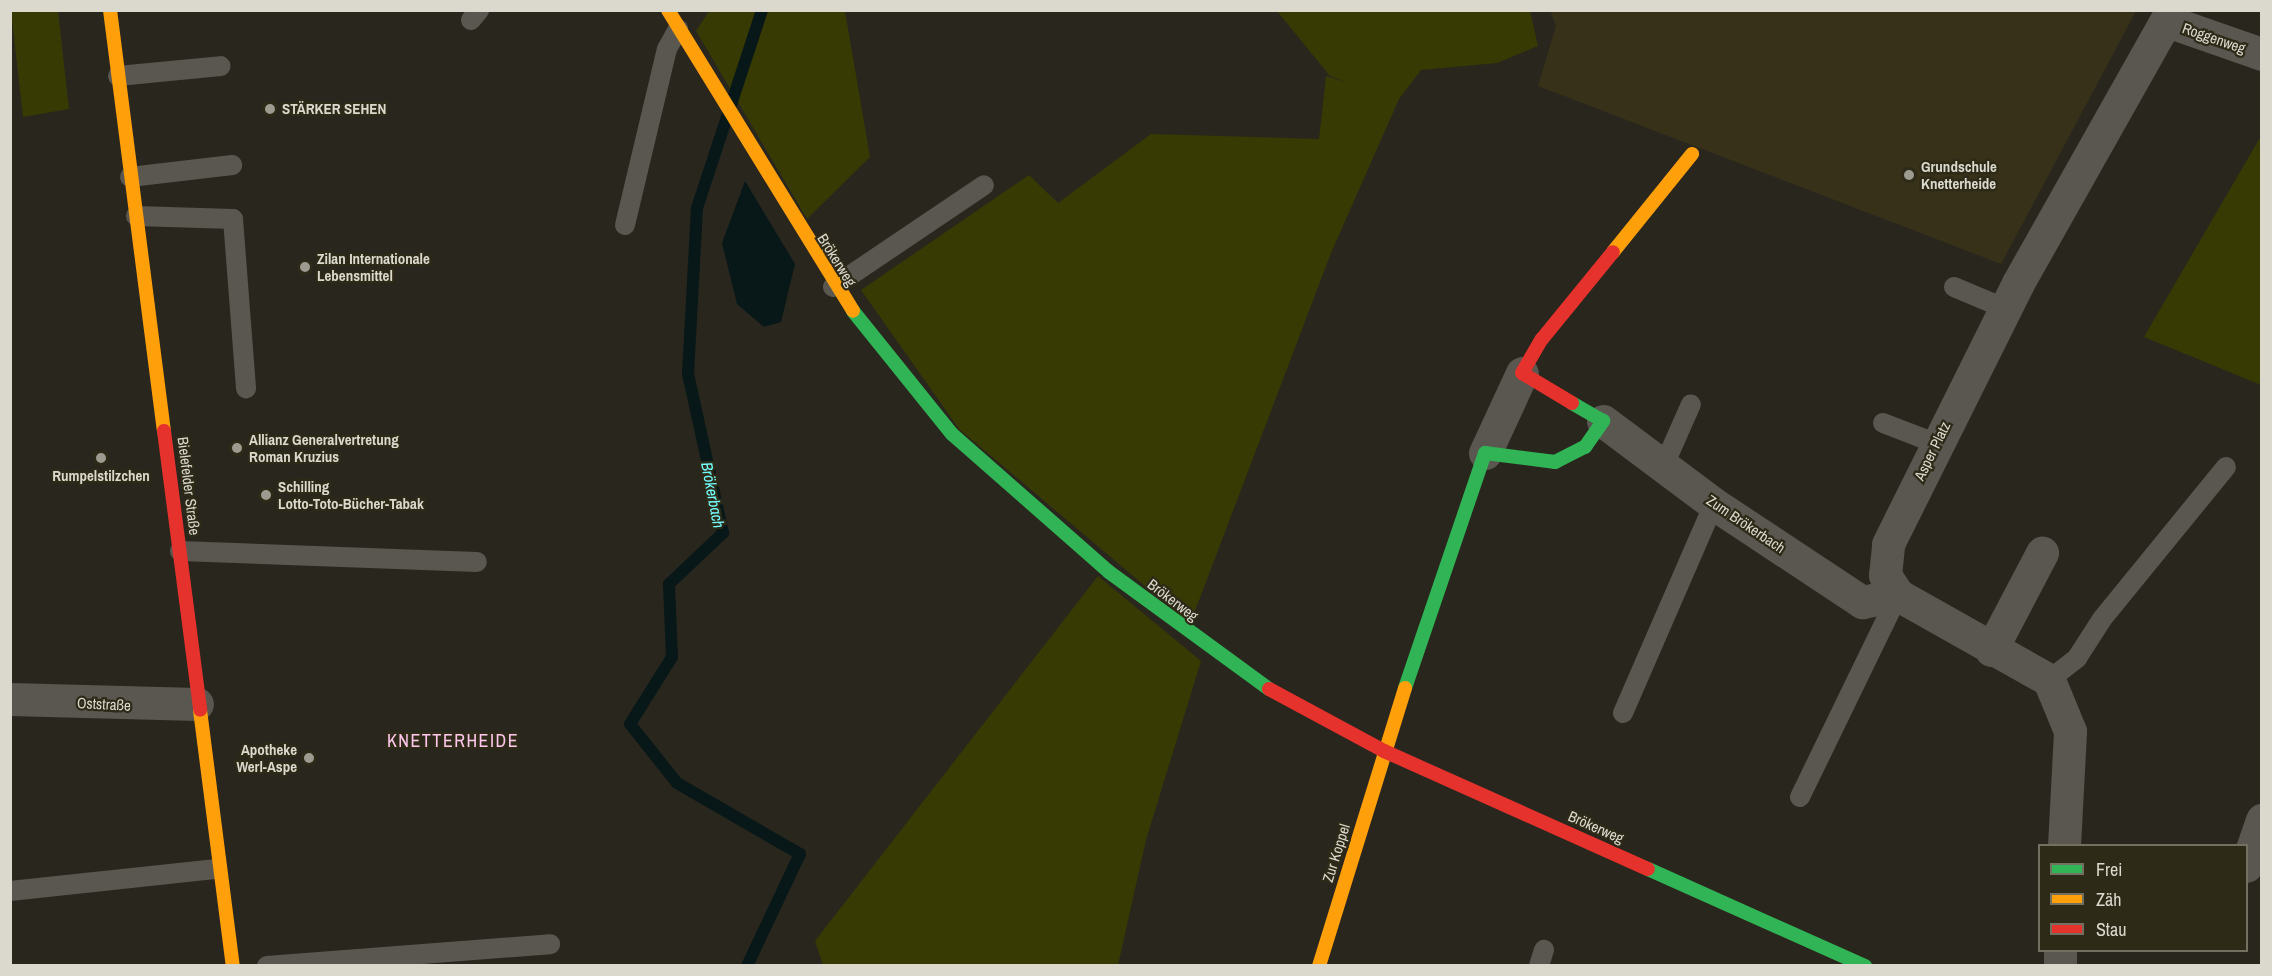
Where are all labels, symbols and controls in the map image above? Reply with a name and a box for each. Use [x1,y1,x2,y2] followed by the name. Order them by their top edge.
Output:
[2180,19,2248,57] street label: Roggenweg
[282,100,386,118] place label: STÄRKER SEHEN
[263,102,277,116] marker: STÄRKER SEHEN
[1921,157,1997,192] place label: Grundschule Knetterheide
[1902,168,1916,182] marker: Grundschule Knetterheide
[814,230,860,290] street label: Brökerweg
[317,249,430,284] place label: Zilan Internationale Lebensmittel
[298,260,312,274] marker: Zilan Internationale Lebensmittel
[1910,419,1954,483] street label: Asper Platz
[249,430,399,465] place label: Allianz Generalvertretung Roman Kruzius
[174,436,204,536] street label: Bielefelder Straße
[230,441,244,455] marker: Allianz Generalvertretung Roman Kruzius
[94,451,108,465] marker: Rumpelstilzchen
[697,460,729,530] water label: Brökerbach
[52,467,150,485] place label: Rumpelstilzchen
[278,477,424,512] place label: Schilling Lotto-Toto-Bücher-Tabak
[259,488,273,502] marker: Schilling Lotto-Toto-Bücher-Tabak
[1703,491,1789,557] street label: Zum Brökerbach
[1144,575,1202,625] street label: Brökerweg
[77,694,131,714] street label: Oststraße
[387,730,519,752] district label: KNETTERHEIDE
[236,740,297,775] place label: Apotheke Werl-Aspe
[302,751,316,765] marker: Apotheke Werl-Aspe
[1565,807,1627,847] street label: Brökerweg
[1319,822,1353,884] street label: Zur Koppel
[2038,844,2248,952] legend
[2096,857,2122,882] text: Frei
[2096,887,2121,912] text: Zäh
[2096,917,2126,942] text: Stau

